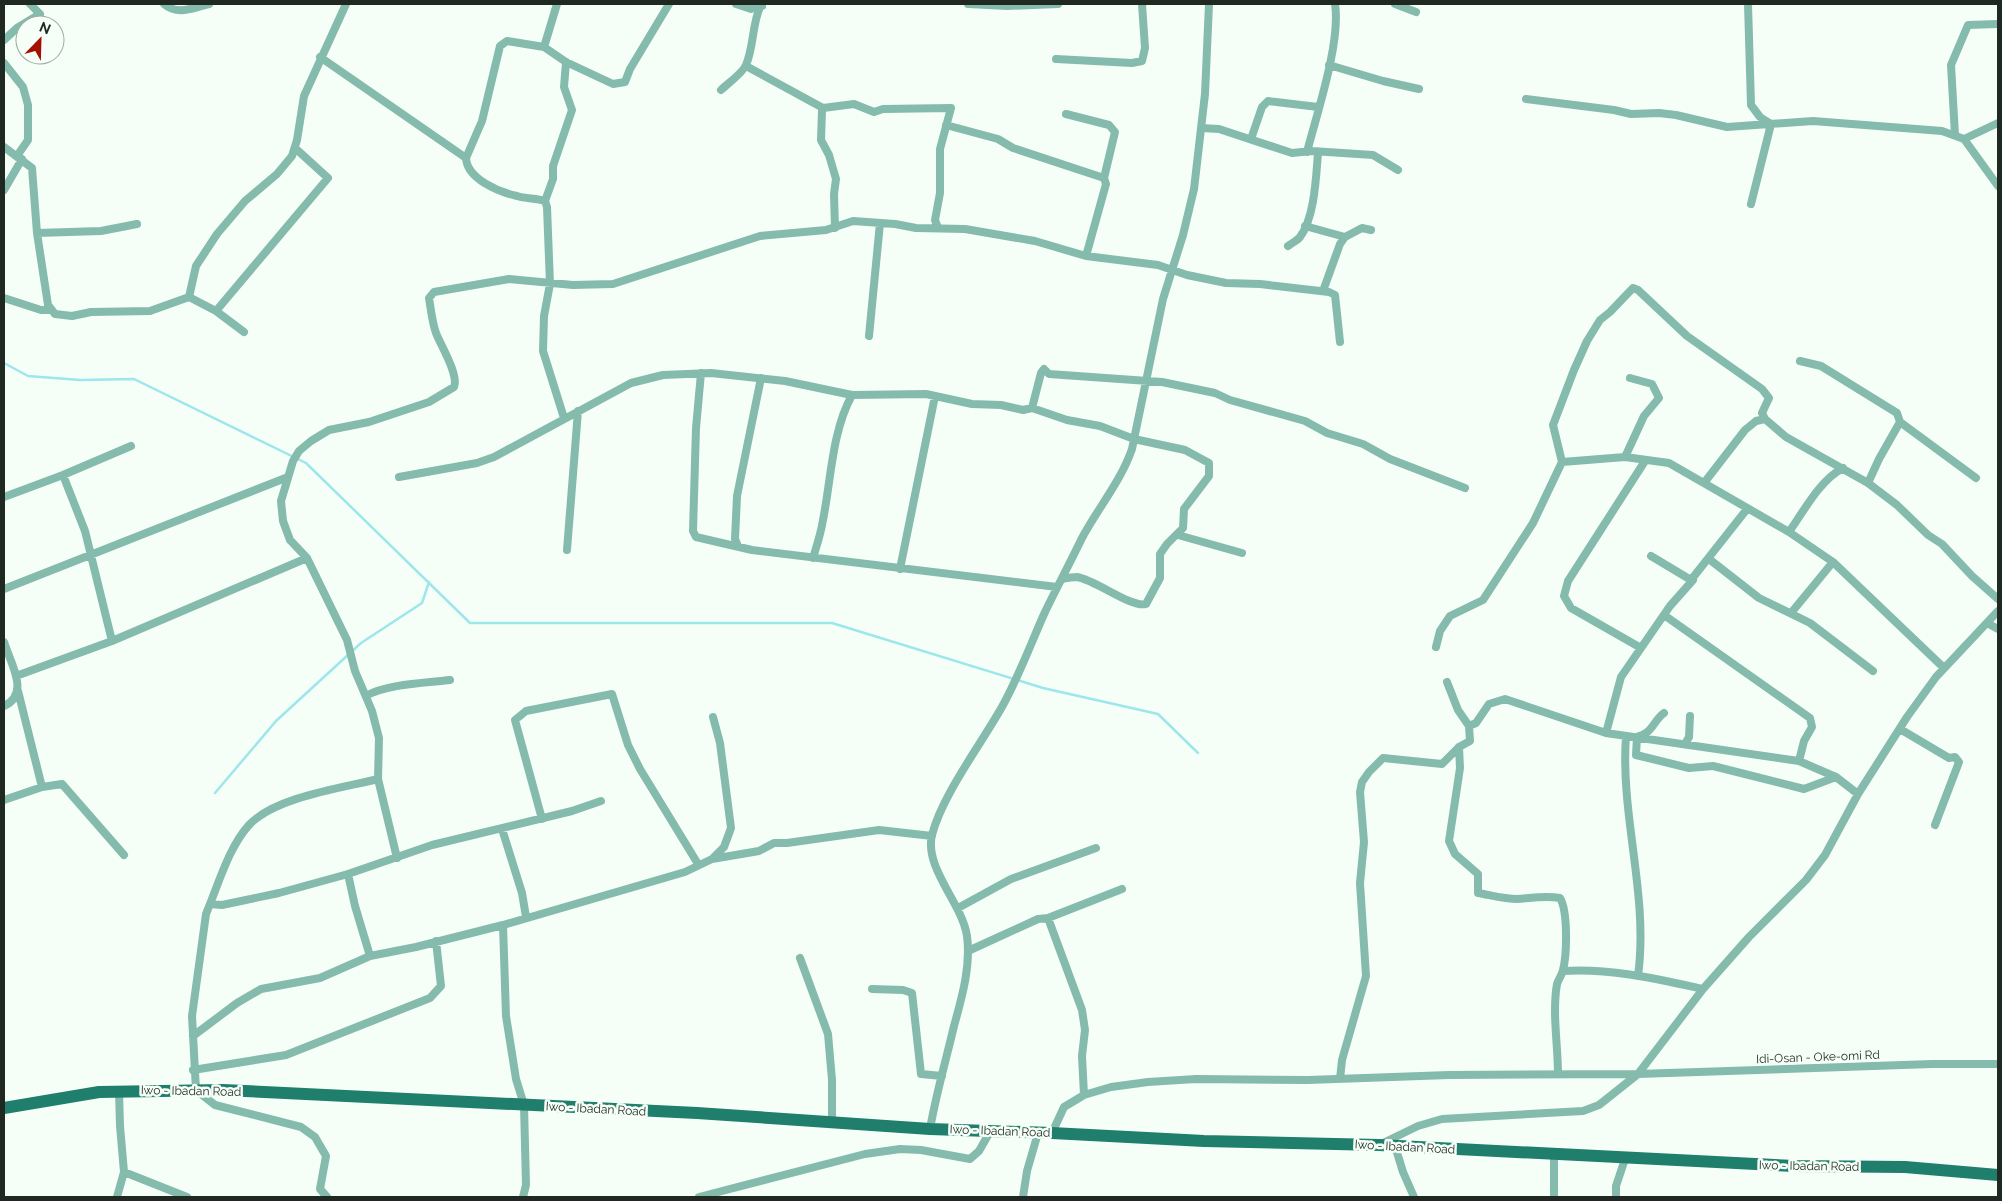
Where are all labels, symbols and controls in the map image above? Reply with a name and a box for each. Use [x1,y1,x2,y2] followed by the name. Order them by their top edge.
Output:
[15,15,65,65] north arrow
[37,19,53,37] text: N
[1756,1048,1880,1066] street label: Idi-Osan - Oke-omi Rd
[141,1083,241,1099] street label: Iwo - Ibadan Road
[545,1099,647,1119] street label: Iwo - Ibadan Road
[949,1122,1051,1140] street label: Iwo - Ibadan Road
[1354,1137,1456,1157] street label: Iwo - Ibadan Road
[1759,1158,1859,1174] street label: Iwo - Ibadan Road

